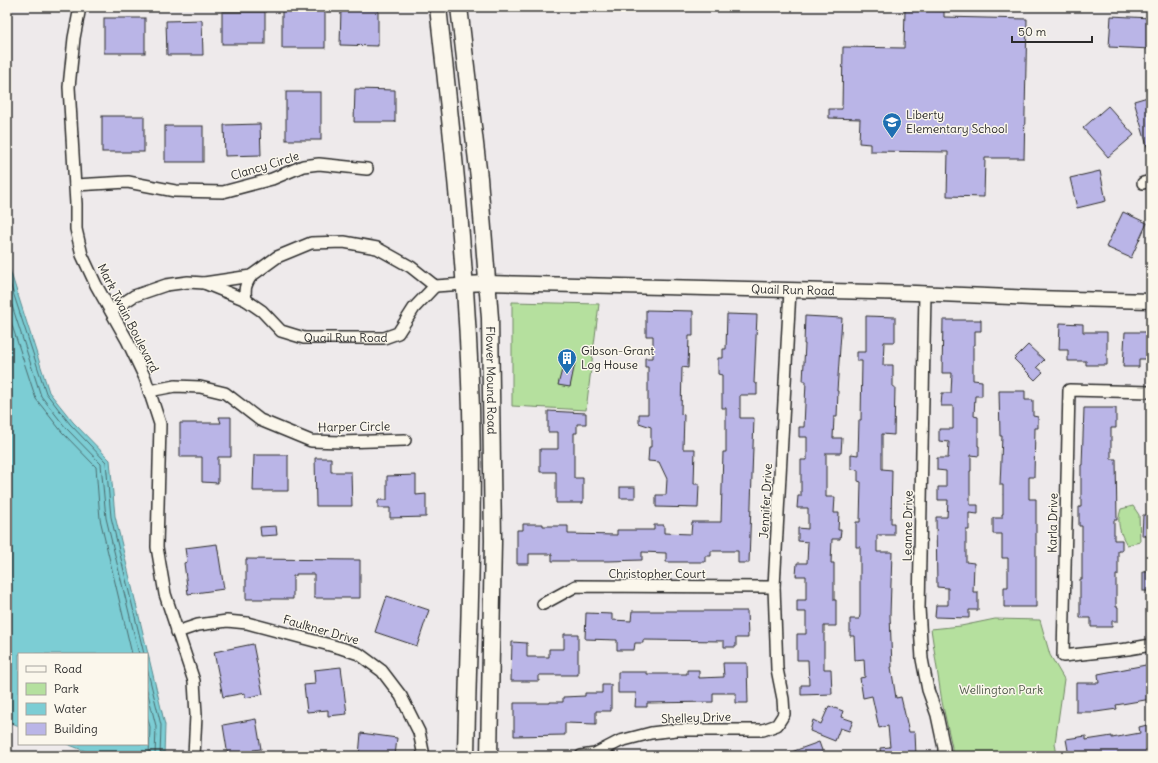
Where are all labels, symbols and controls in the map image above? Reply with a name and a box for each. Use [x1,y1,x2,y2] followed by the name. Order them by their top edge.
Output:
[1012,18,1092,44] scale bar
[1018,24,1047,39] text: 50 m
[906,107,1007,136] place label: Liberty Elementary School
[881,111,903,139] school or university icon: Liberty Elementary School
[229,148,301,183] street label: Clancy Circle
[95,261,162,375] street label: Mark Twain Boulevard
[751,281,835,298] street label: Quail Run Road
[483,326,500,435] street label: Flower Mound Road
[304,330,388,345] street label: Quail Run Road
[581,343,654,372] place label: Gibson-Grant Log House
[556,347,578,375] building icon: Gibson-Grant Log House
[318,418,390,435] street label: Harper Circle
[756,463,775,539] street label: Jennifer Drive
[899,490,916,562] street label: Leanne Drive
[1044,493,1061,553] street label: Karla Drive
[608,566,706,581] street label: Christopher Court
[281,612,361,648] street label: Faulkner Drive
[18,653,148,745] legend
[54,661,82,676] text: Road
[54,681,79,696] text: Park
[959,682,1043,697] park label: Wellington Park
[54,701,87,716] text: Water
[661,709,731,726] street label: Shelley Drive
[54,721,98,736] text: Building

